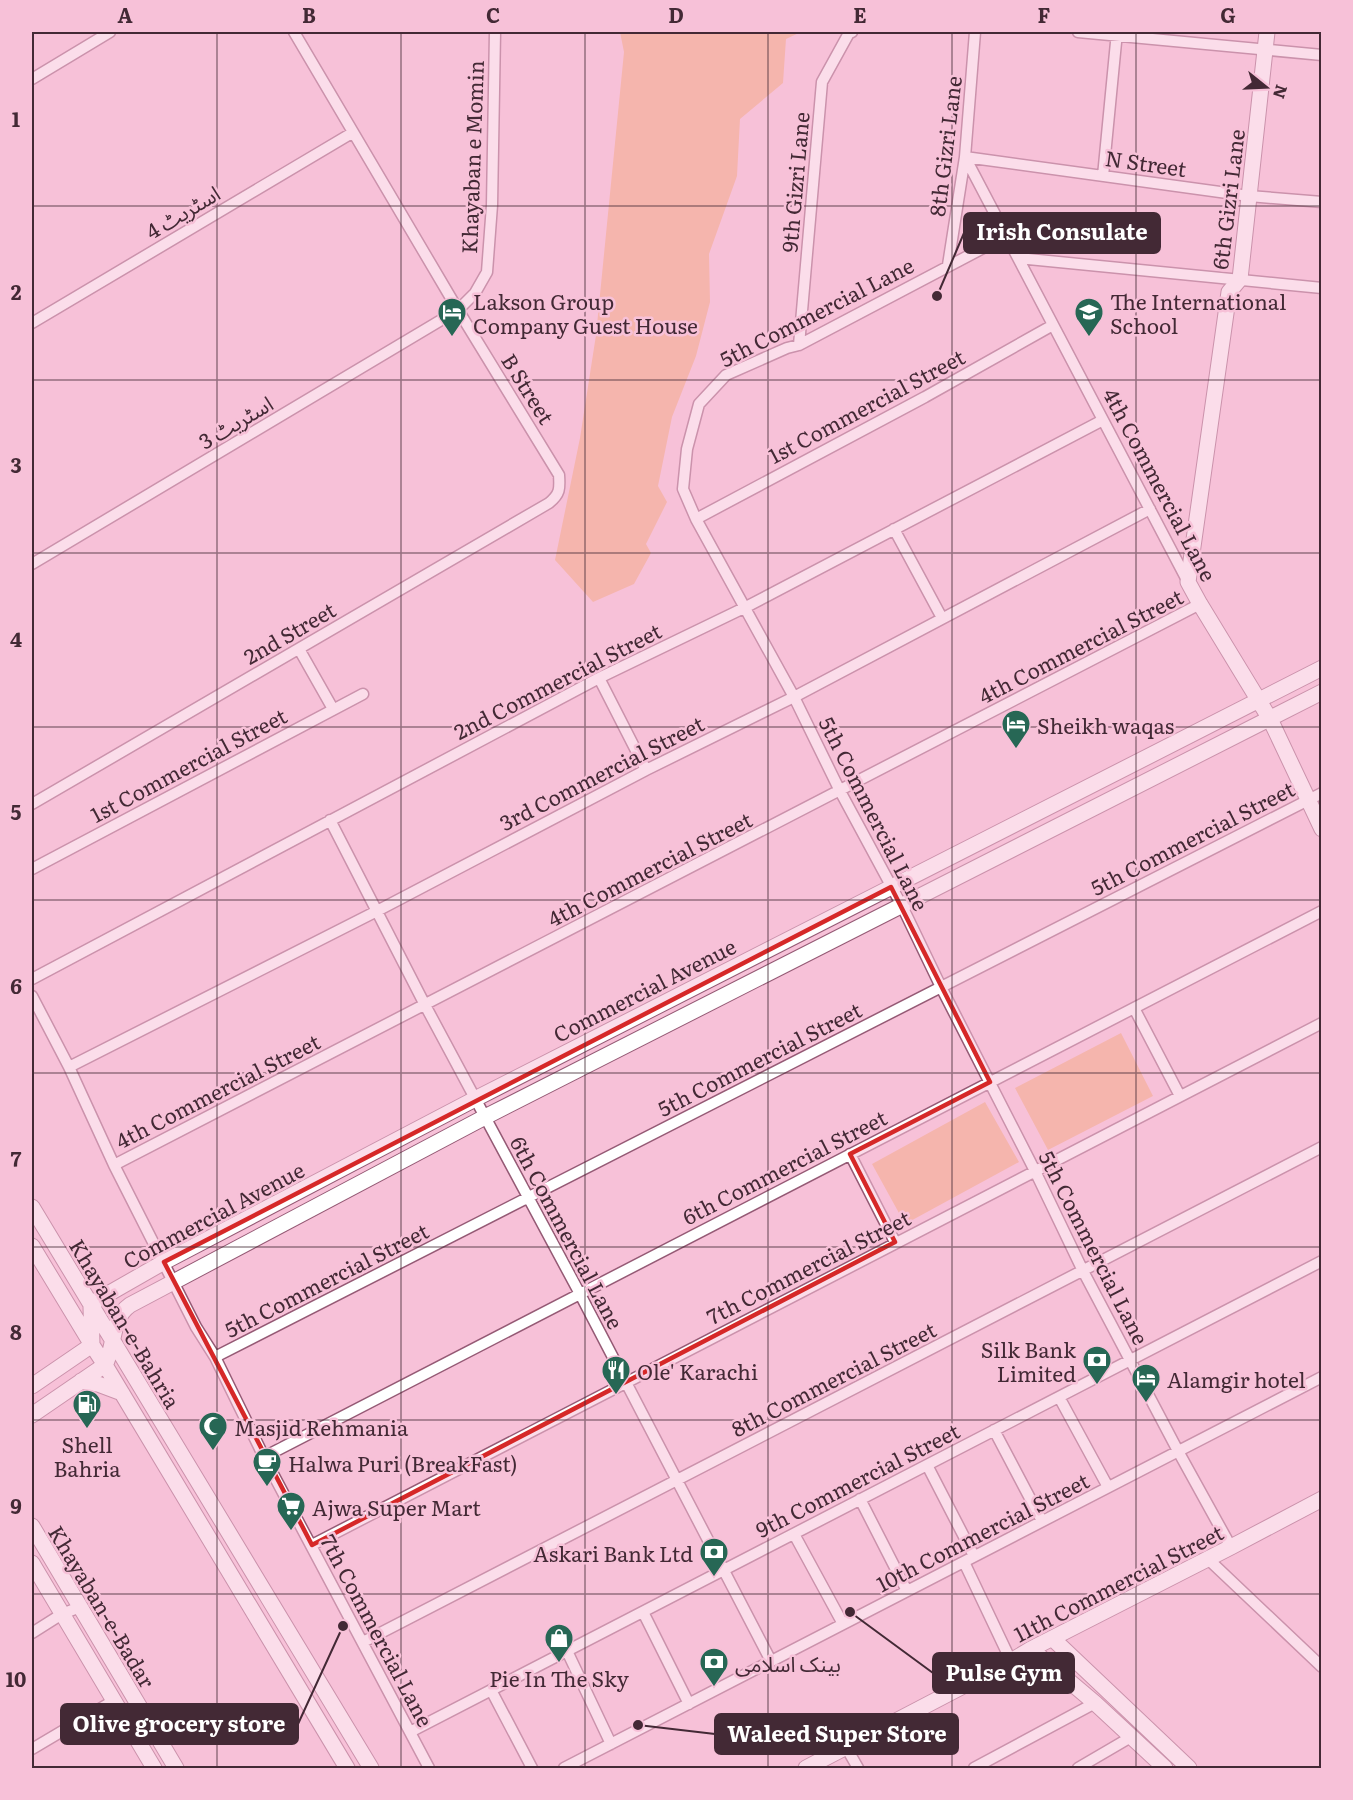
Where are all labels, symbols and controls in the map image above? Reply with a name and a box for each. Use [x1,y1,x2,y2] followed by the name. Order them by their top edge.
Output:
[117,0,133,29] text: A
[302,0,316,29] text: B
[486,0,500,29] text: C
[668,0,684,29] text: D
[853,0,867,29] text: E
[1038,0,1051,29] text: F
[1220,0,1236,29] text: G
[1236,57,1296,117] north arrow
[452,60,490,254] street label: Khayaban e Momin
[920,74,968,218] street label: 8th Gizri Lane
[1268,82,1295,102] text: N
[12,103,20,133] text: 1
[772,110,816,253] street label: 9th Gizri Lane
[1203,127,1251,271] street label: 6th Gizri Lane
[1103,141,1189,183] street label: N Street
[139,177,225,245] street label: اسٹریٹ 4
[964,213,1160,253] callout: Irish Consulate
[976,214,1148,247] text: Irish Consulate
[714,249,918,373] street label: 5th Commercial Lane
[11,276,22,306] text: 2
[473,285,698,340] place label: Lakson Group Company Guest House
[1110,285,1286,340] place label: The International School
[436,296,468,338] hotel icon: Lakson Group Company Guest House
[1073,296,1105,338] school or university icon: The International School
[762,340,970,470] street label: 1st Commercial Street
[495,347,563,430] street label: B Street
[1097,382,1225,586] street label: 4th Commercial Lane
[192,387,278,455] street label: اسٹریٹ 3
[10,449,22,479] text: 3
[972,580,1188,710] street label: 4th Commercial Street
[237,593,341,671] street label: 2nd Street
[448,614,667,746] street label: 2nd Commercial Street
[10,623,22,653] text: 4
[84,699,292,829] street label: 1st Commercial Street
[493,707,709,837] street label: 3rd Commercial Street
[1000,708,1032,750] hotel icon: Sheikh waqas
[1037,709,1174,740] place label: Sheikh waqas
[813,711,937,915] street label: 5th Commercial Lane
[1085,772,1300,902] street label: 5th Commercial Street
[11,796,22,826] text: 5
[541,803,757,933] street label: 4th Commercial Street
[547,929,741,1049] street label: Commercial Avenue
[10,970,22,1000] text: 6
[652,993,867,1123] street label: 5th Commercial Street
[109,1025,325,1155] street label: 4th Commercial Street
[676,1101,892,1231] street label: 6th Commercial Street
[504,1130,632,1334] street label: 6th Commercial Lane
[11,1143,22,1173] text: 7
[1033,1145,1157,1349] street label: 5th Commercial Lane
[117,1153,309,1275] street label: Commercial Avenue
[701,1201,916,1331] street label: 7th Commercial Street
[219,1214,434,1344] street label: 5th Commercial Street
[63,1232,189,1414] street label: Khayaban-e-Bahria
[725,1313,941,1443] street label: 8th Commercial Street
[10,1316,22,1346] text: 8
[981,1333,1076,1388] place label: Silk Bank Limited
[1081,1344,1113,1386] bank icon: Silk Bank Limited
[600,1354,632,1396] restaurant icon: Ole' Karachi
[637,1355,758,1386] place label: Ole' Karachi
[1130,1362,1162,1404] hotel icon: Alamgir hotel
[1167,1363,1306,1394] place label: Alamgir hotel
[71,1388,103,1430] fuel station icon: Shell Bahria
[197,1410,229,1452] mosque icon: Masjid Rehmania
[234,1411,409,1442] place label: Masjid Rehmania
[750,1414,965,1544] street label: 9th Commercial Street
[53,1428,121,1483] place label: Shell Bahria
[251,1446,283,1488] cafe icon: Halwa Puri (BreakFast)
[288,1447,518,1478] place label: Halwa Puri (BreakFast)
[870,1464,1094,1598] street label: 10th Commercial Street
[10,1490,22,1520] text: 9
[275,1490,307,1532] supermarket icon: Ajwa Super Mart
[312,1491,481,1522] place label: Ajwa Super Mart
[1008,1515,1229,1648] street label: 11th Commercial Street
[42,1519,164,1693] street label: Khayaban-e-Badar
[314,1528,442,1732] street label: 7th Commercial Lane
[698,1536,730,1578] bank icon: Askari Bank Ltd
[533,1537,693,1568] place label: Askari Bank Ltd
[543,1622,575,1664] shop icon: Pie In The Sky
[698,1646,730,1688] bank icon: بینک اسلامی
[735,1647,841,1678] place label: بینک اسلامی
[933,1653,1074,1693] callout: Pulse Gym
[945,1655,1063,1688] text: Pulse Gym
[489,1662,630,1693] place label: Pie In The Sky
[6,1663,26,1693] text: 10
[61,1704,298,1744] callout: Olive grocery store
[73,1706,285,1739] text: Olive grocery store
[715,1714,958,1754] callout: Waleed Super Store
[727,1716,947,1749] text: Waleed Super Store

